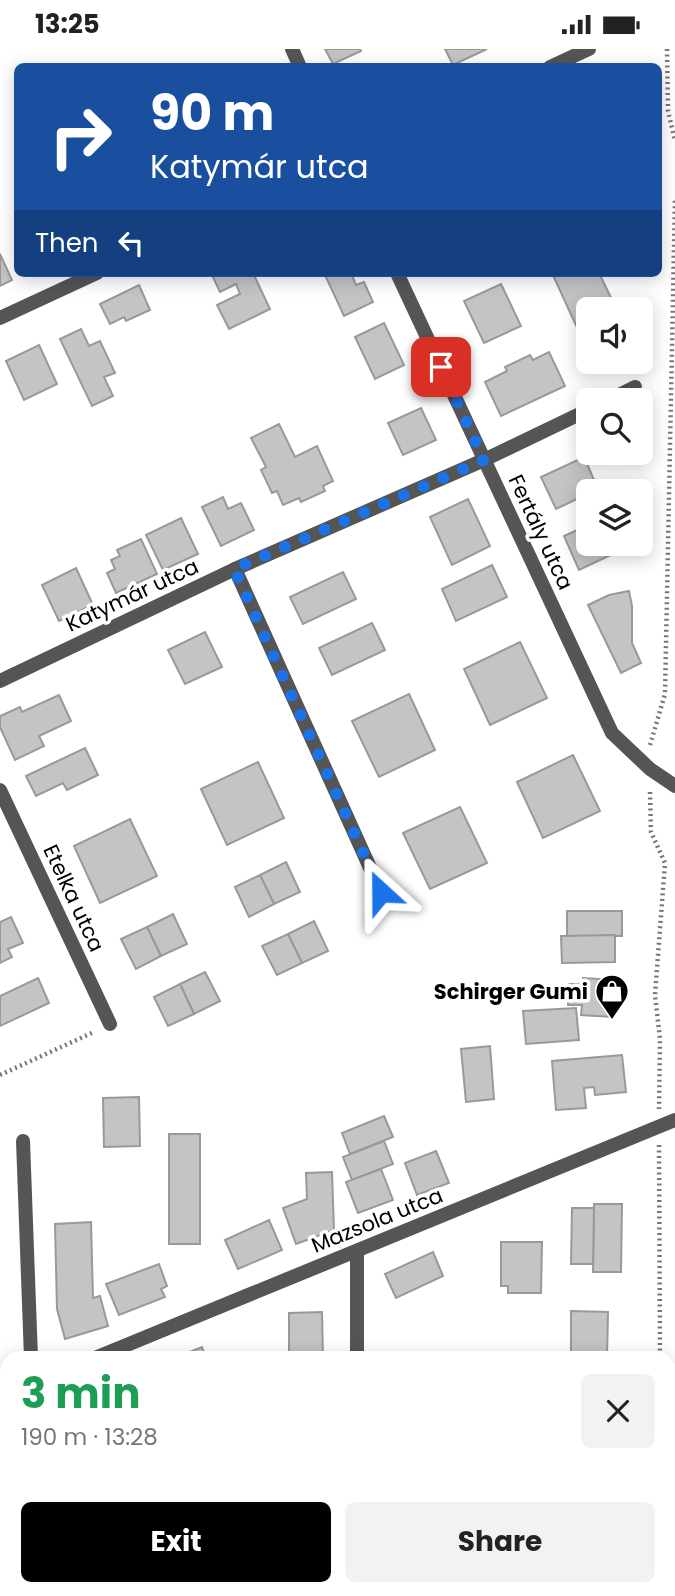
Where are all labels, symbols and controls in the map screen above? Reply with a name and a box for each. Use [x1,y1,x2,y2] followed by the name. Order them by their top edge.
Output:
[35,6,100,42] text: 13:25
[150,79,274,147] text: 90 m
[35,91,126,182] icon: right
[150,144,369,189] text: Katymár utca
[112,224,150,262] icon: left
[35,225,98,261] text: Then
[576,297,653,556] map controls
[576,297,653,374] button: sound
[411,337,471,397] pin
[422,348,460,386] icon: arrive
[576,388,653,465] button: search
[502,470,580,594] street label: Fertály utca
[576,479,653,556] button: layers
[61,552,203,638] street label: Katymár utca
[37,840,111,956] street label: Etelka utca
[344,855,418,929] position arrow
[593,972,631,1021] shop icon: Schirger Gumi
[434,977,588,1006] place label: Schirger Gumi
[307,1180,447,1260] street label: Mazsola utca
[21,1364,141,1423] text: 3 min
[581,1374,655,1448] button: close
[21,1421,158,1453] text: 190 m · 13:28
[21,1502,331,1582] button: Exit
[345,1502,655,1582] button: Share

